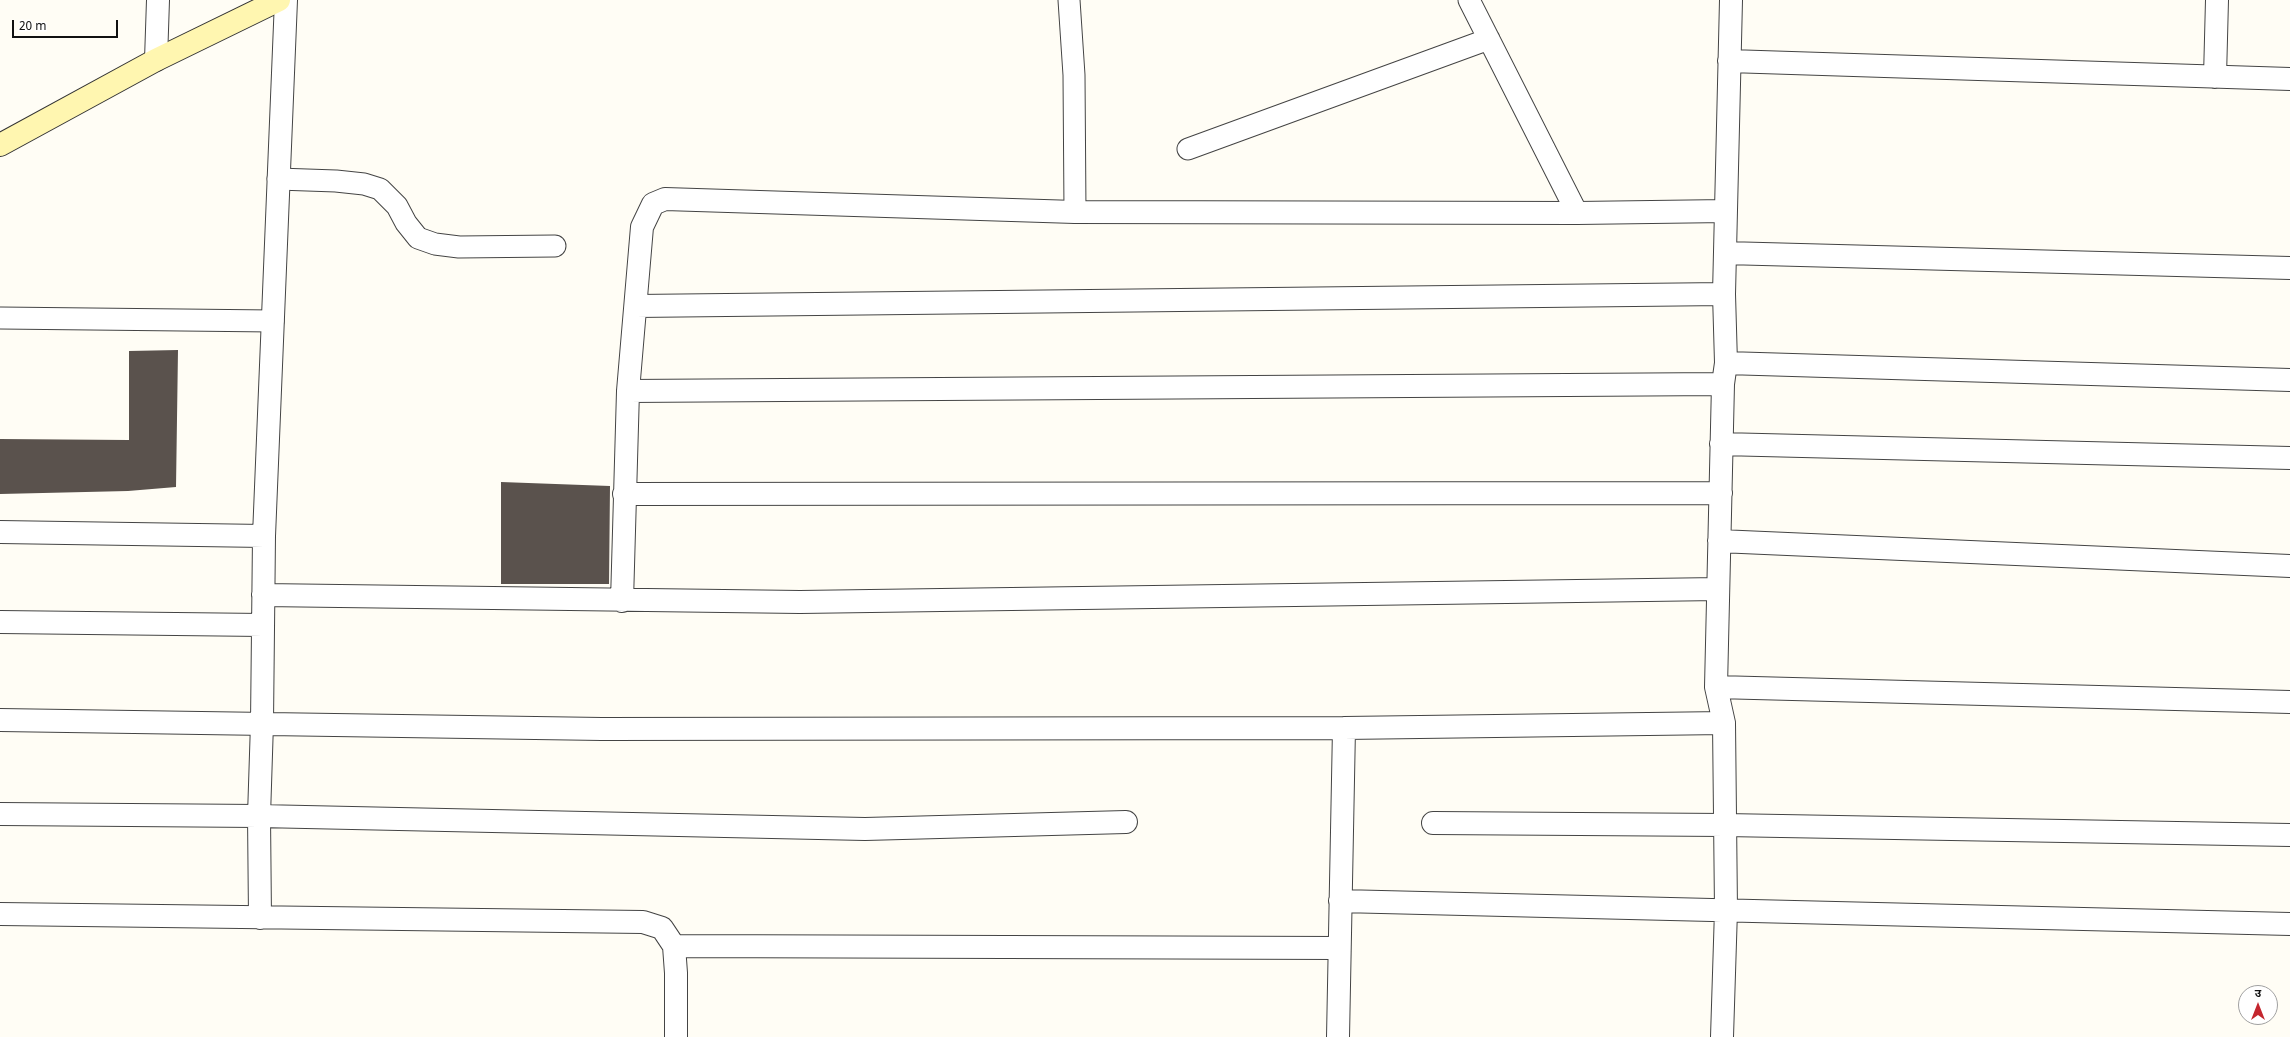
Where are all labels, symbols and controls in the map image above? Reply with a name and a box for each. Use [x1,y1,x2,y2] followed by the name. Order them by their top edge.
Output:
[14,12,120,38] scale bar
[19,19,47,35] text: 20 m
[2238,985,2278,1025] north arrow
[2255,987,2261,1001] text: उ

